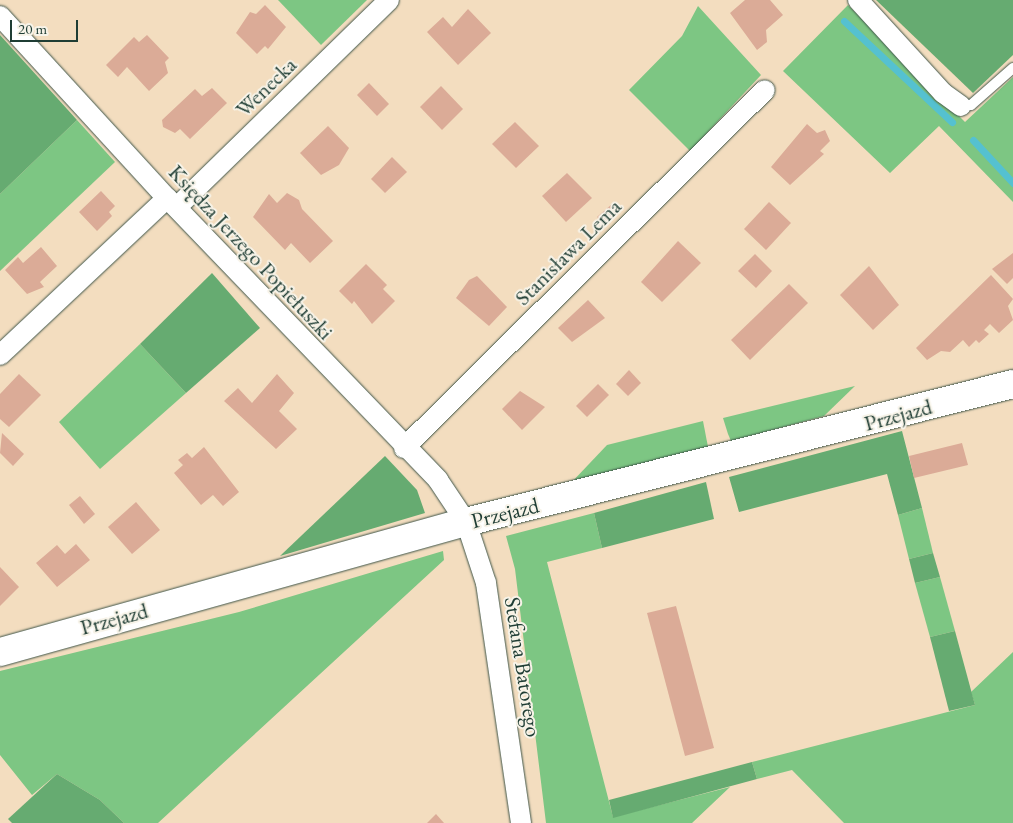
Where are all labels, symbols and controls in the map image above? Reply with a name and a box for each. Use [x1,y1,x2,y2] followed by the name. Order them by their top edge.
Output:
[12,10,80,42] scale bar
[18,19,47,38] text: 20 m
[230,52,302,122] street label: Wenecka
[163,159,339,345] street label: Księdza Jerzego Popiełuszki
[509,193,627,311] street label: Stanisława Lema
[861,393,935,437] street label: Przejazd
[468,492,542,534] street label: Przejazd
[499,595,547,739] street label: Stefana Batorego
[77,597,151,641] street label: Przejazd

